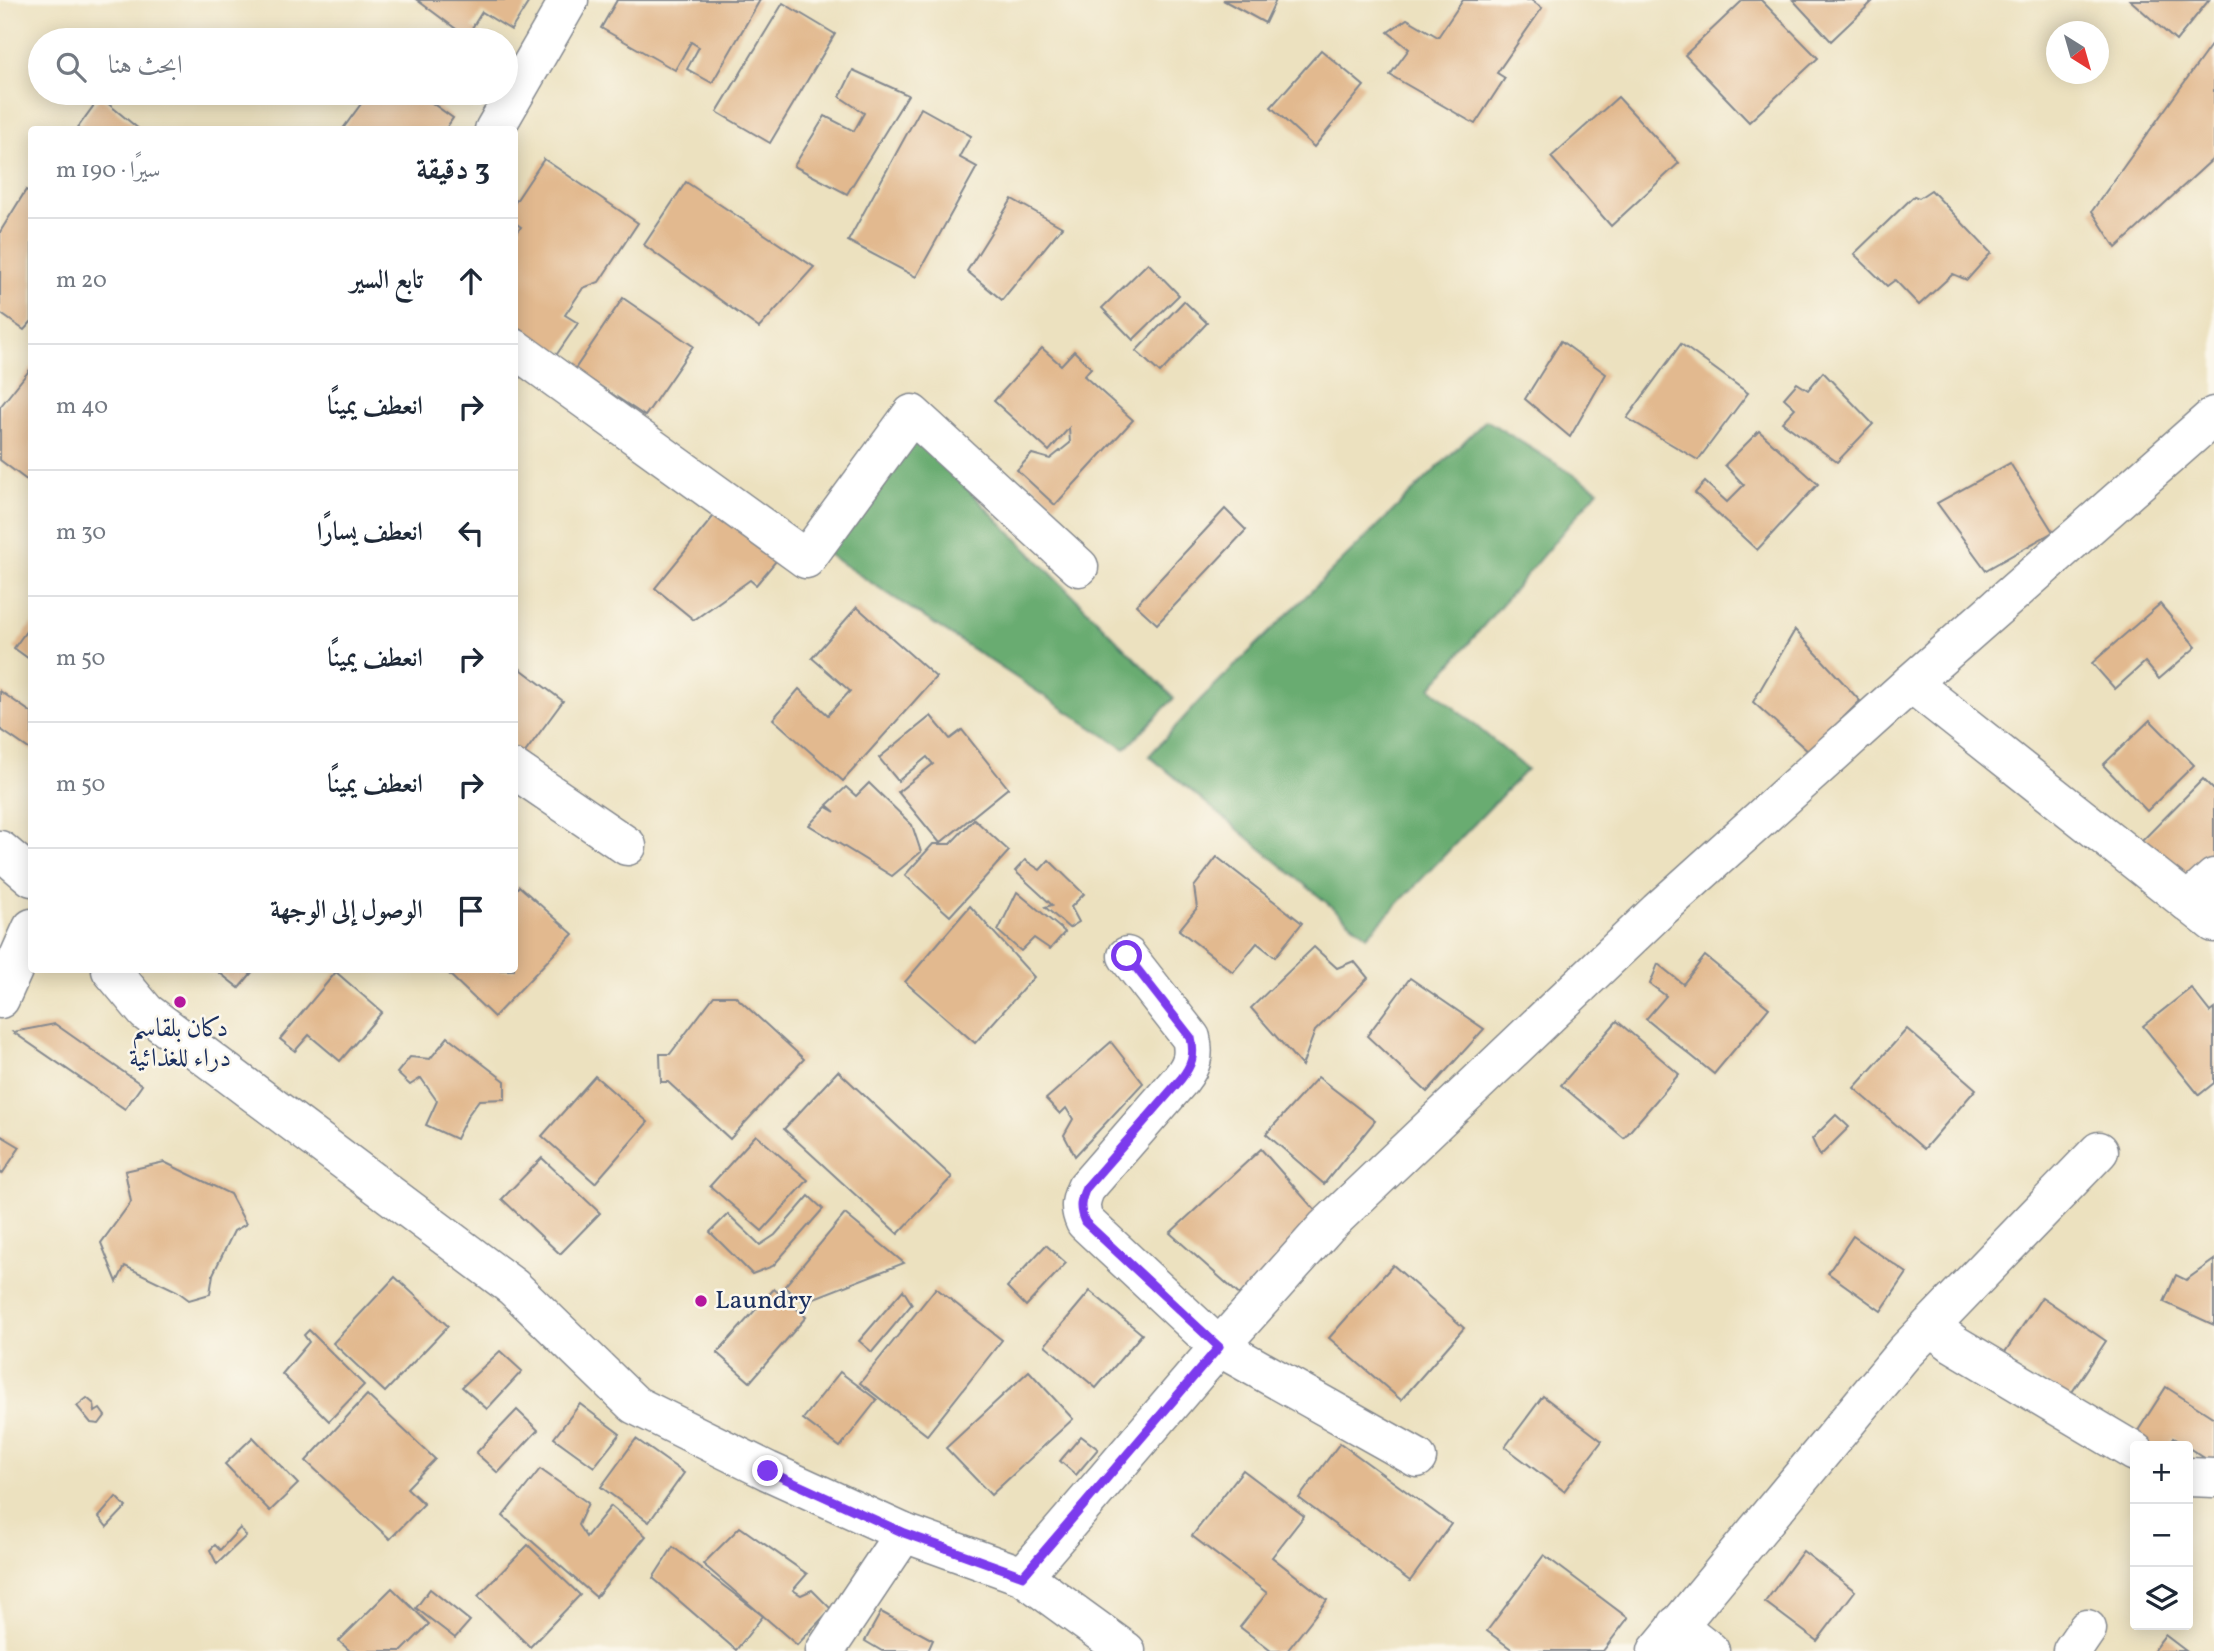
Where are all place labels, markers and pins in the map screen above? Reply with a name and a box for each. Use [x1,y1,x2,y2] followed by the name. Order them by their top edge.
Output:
[172,994,188,1010] marker: دكان بلقاسم دراء للغذائية
[129,1011,231,1077] place label: دكان بلقاسم دراء للغذائية
[715,1283,812,1319] place label: Laundry
[693,1293,709,1309] marker: Laundry

